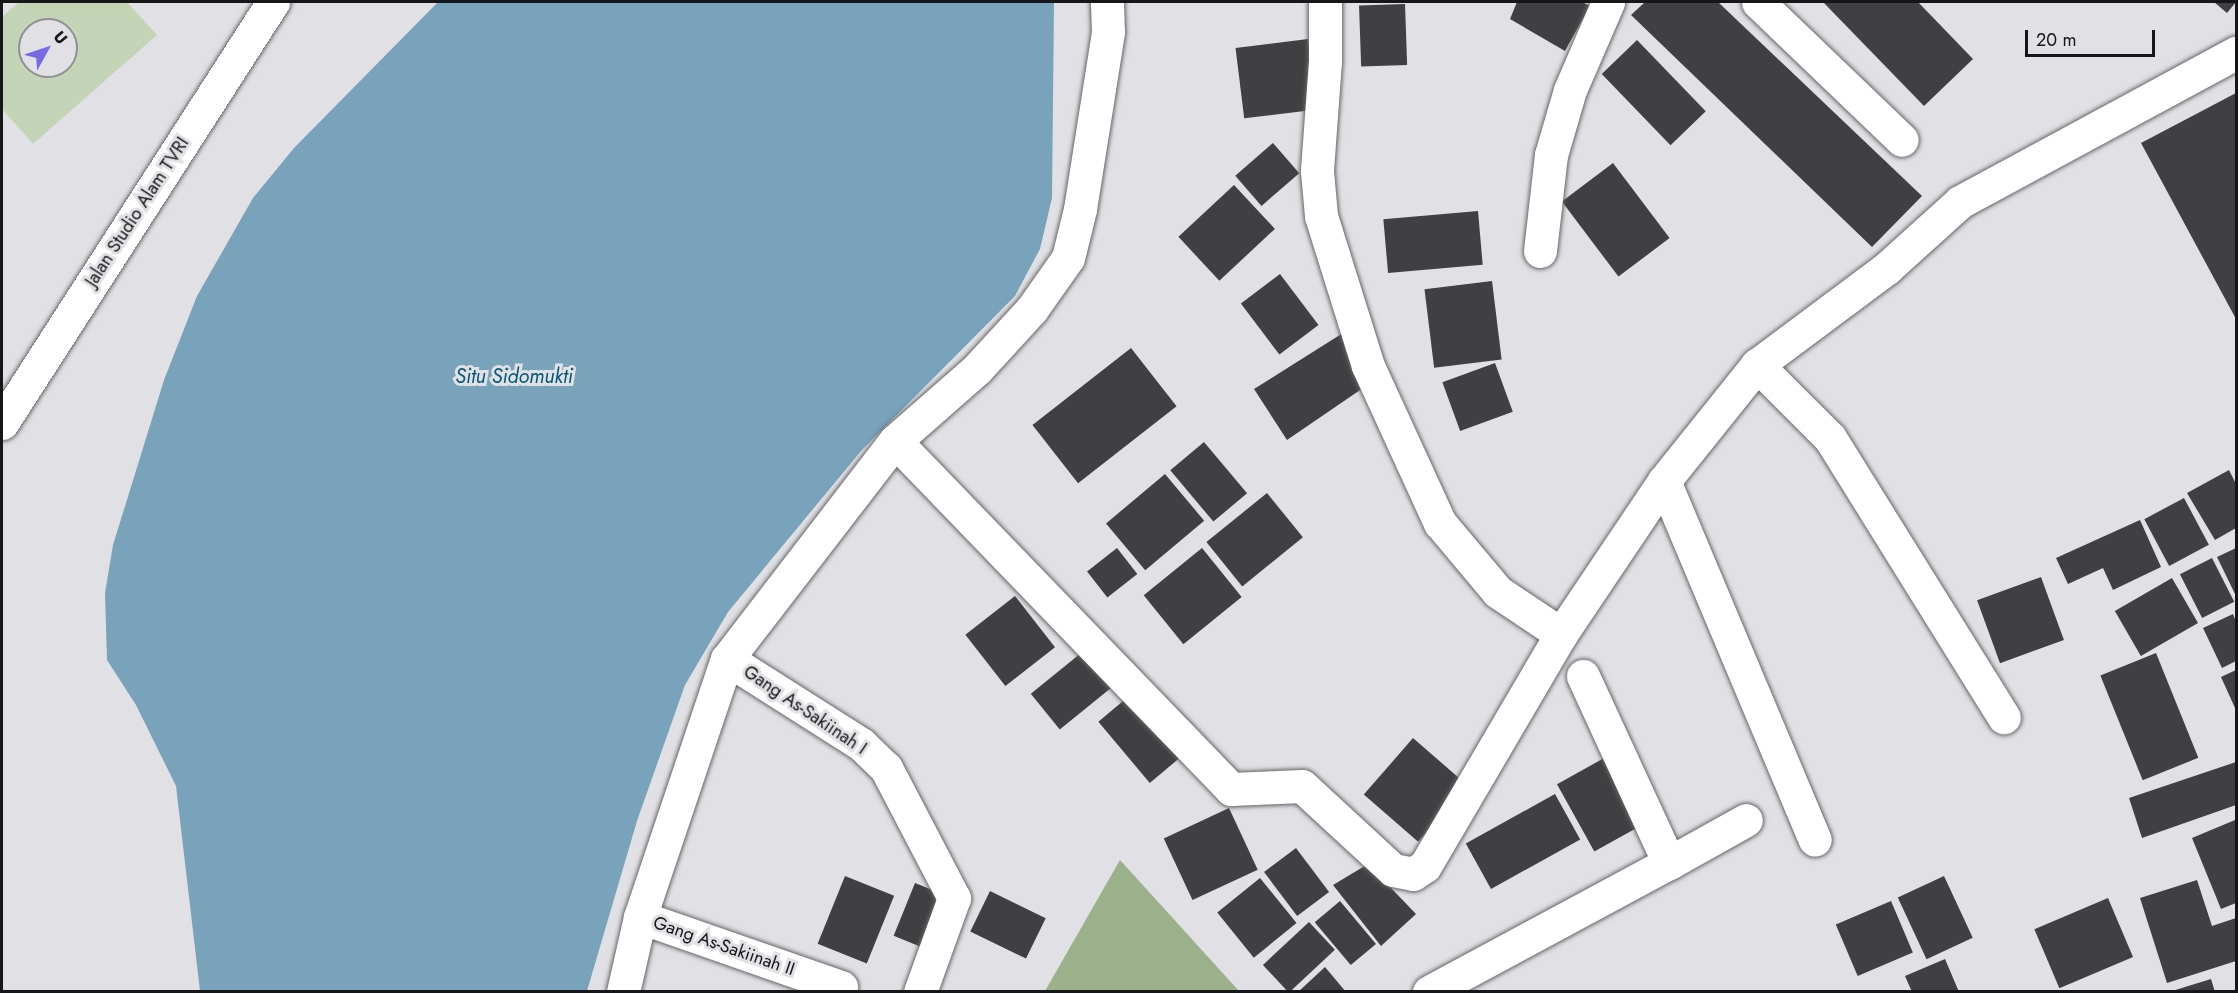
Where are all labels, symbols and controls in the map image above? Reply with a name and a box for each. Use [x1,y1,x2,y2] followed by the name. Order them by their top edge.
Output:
[18,18,78,78] north arrow
[2028,18,2158,56] scale bar
[48,26,73,49] text: U
[2036,27,2076,53] text: 20 m
[81,133,193,291] street label: Jalan Studio Alam TVRI
[455,364,573,388] water label: Situ Sidomukti
[739,661,871,759] street label: Gang As-Sakiinah I
[650,912,798,980] street label: Gang As-Sakiinah II

